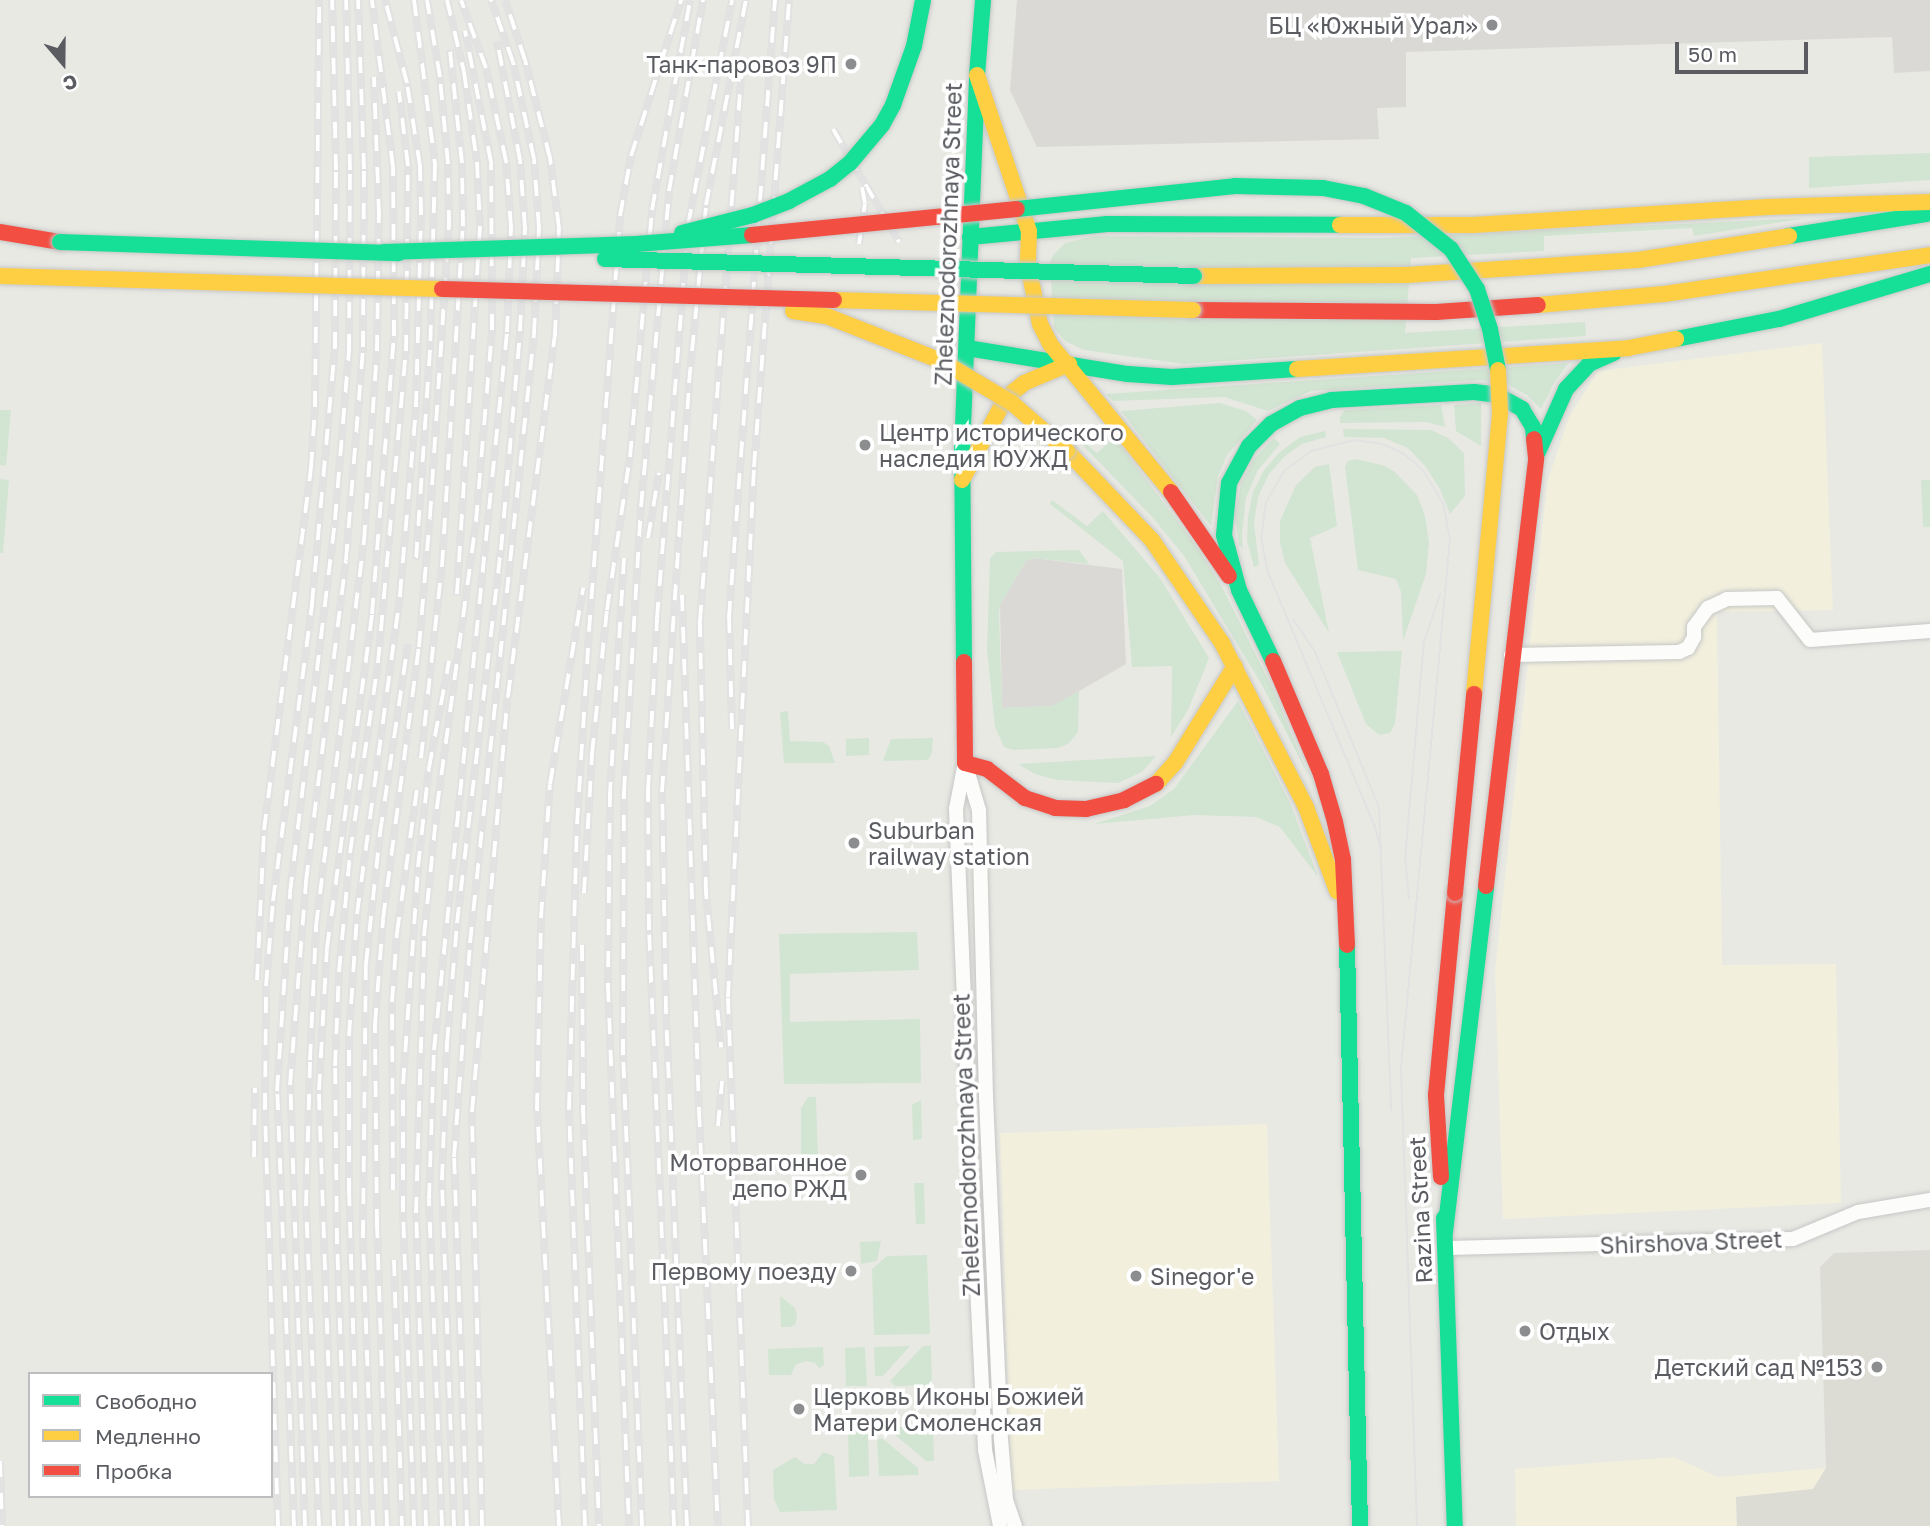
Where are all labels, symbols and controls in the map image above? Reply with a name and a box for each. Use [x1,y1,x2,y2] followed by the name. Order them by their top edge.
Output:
[1268,11,1478,39] place label: БЦ «Южный Урал»
[1484,17,1500,33] marker: БЦ «Южный Урал»
[28,28,98,98] north arrow
[1678,28,1811,72] scale bar
[1688,41,1737,67] text: 50 m
[646,50,837,78] place label: Танк-паровоз 9П
[843,56,859,72] marker: Танк-паровоз 9П
[60,70,81,96] text: С
[929,82,967,386] street label: Zheleznodorozhnaya Street
[879,418,1124,472] place label: Центр исторического наследия ЮУЖД
[857,437,873,453] marker: Центр исторического наследия ЮУЖД
[868,816,1030,870] place label: Suburban railway station
[846,835,862,851] marker: Suburban railway station
[947,993,985,1297] street label: Zheleznodorozhnaya Street
[1402,1136,1438,1284] street label: Razina Street
[669,1148,847,1202] place label: Моторвагонное депо РЖД
[853,1167,869,1183] marker: Моторвагонное депо РЖД
[1599,1225,1783,1259] street label: Shirshova Street
[651,1257,837,1285] place label: Первому поезду
[1150,1262,1254,1290] place label: Sinegor'e
[843,1263,859,1279] marker: Первому поезду
[1128,1268,1144,1284] marker: Sinegor'e
[1539,1317,1610,1345] place label: Отдых
[1517,1323,1533,1339] marker: Отдых
[1654,1353,1863,1381] place label: Детский сад №153
[1869,1359,1885,1375] marker: Детский сад №153
[28,1372,273,1498] legend
[813,1382,1084,1436] place label: Церковь Иконы Божией Матери Смоленская
[95,1388,197,1414] text: Свободно
[791,1401,807,1417] marker: Церковь Иконы Божией Матери Смоленская
[95,1423,201,1449] text: Медленно
[95,1458,173,1484] text: Пробка

